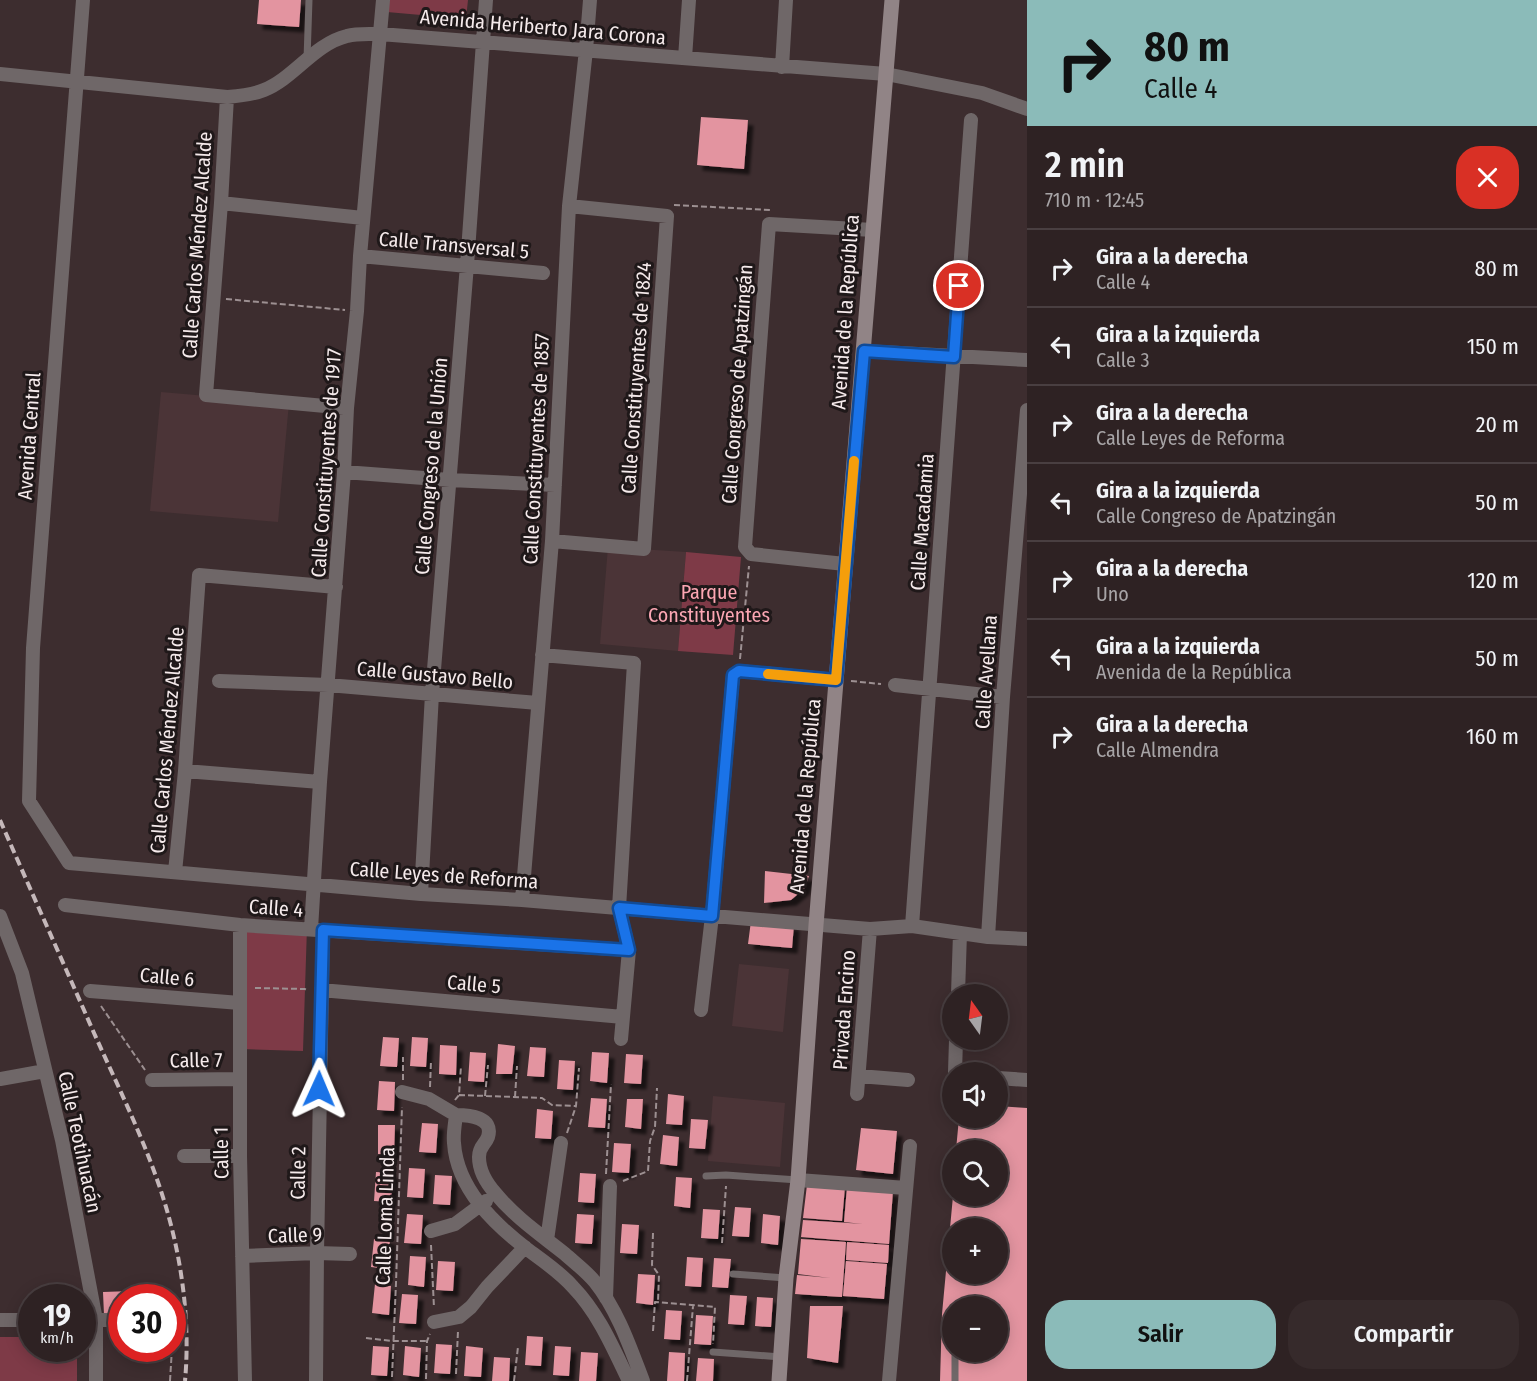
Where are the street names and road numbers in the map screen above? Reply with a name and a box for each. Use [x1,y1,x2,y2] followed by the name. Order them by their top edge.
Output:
[419,4,667,50] street label: Avenida Heriberto Jara Corona
[177,131,217,359] street label: Calle Carlos Méndez Alcalde
[826,214,864,410] street label: Avenida de la República
[378,226,530,264] street label: Calle Transversal 5
[616,261,656,495] street label: Calle Constituyentes de 1824
[717,263,757,505] street label: Calle Congreso de Apatzingán
[518,333,554,565] street label: Calle Constituyentes de 1857
[306,348,346,578] street label: Calle Constituyentes de 1917
[410,356,452,576] street label: Calle Congreso de la Unión
[13,371,45,501] street label: Avenida Central
[905,453,939,591] street label: Calle Macadamia
[970,614,1002,730] street label: Calle Avellana
[145,626,189,854] street label: Calle Carlos Méndez Alcalde
[356,656,514,694] street label: Calle Gustavo Bello
[785,697,825,895] street label: Avenida de la República
[349,856,539,894] street label: Calle Leyes de Reforma
[248,894,304,922] street label: Calle 4
[828,949,860,1071] street label: Privada Encino
[139,963,195,991] street label: Calle 6
[446,970,502,998] street label: Calle 5
[169,1048,223,1072] street label: Calle 7
[53,1069,107,1215] street label: Calle Teotihuacán
[209,1127,233,1179] street label: Calle 1
[286,1146,310,1200] street label: Calle 2
[371,1146,399,1286] street label: Calle Loma Linda
[267,1222,323,1248] street label: Calle 9

